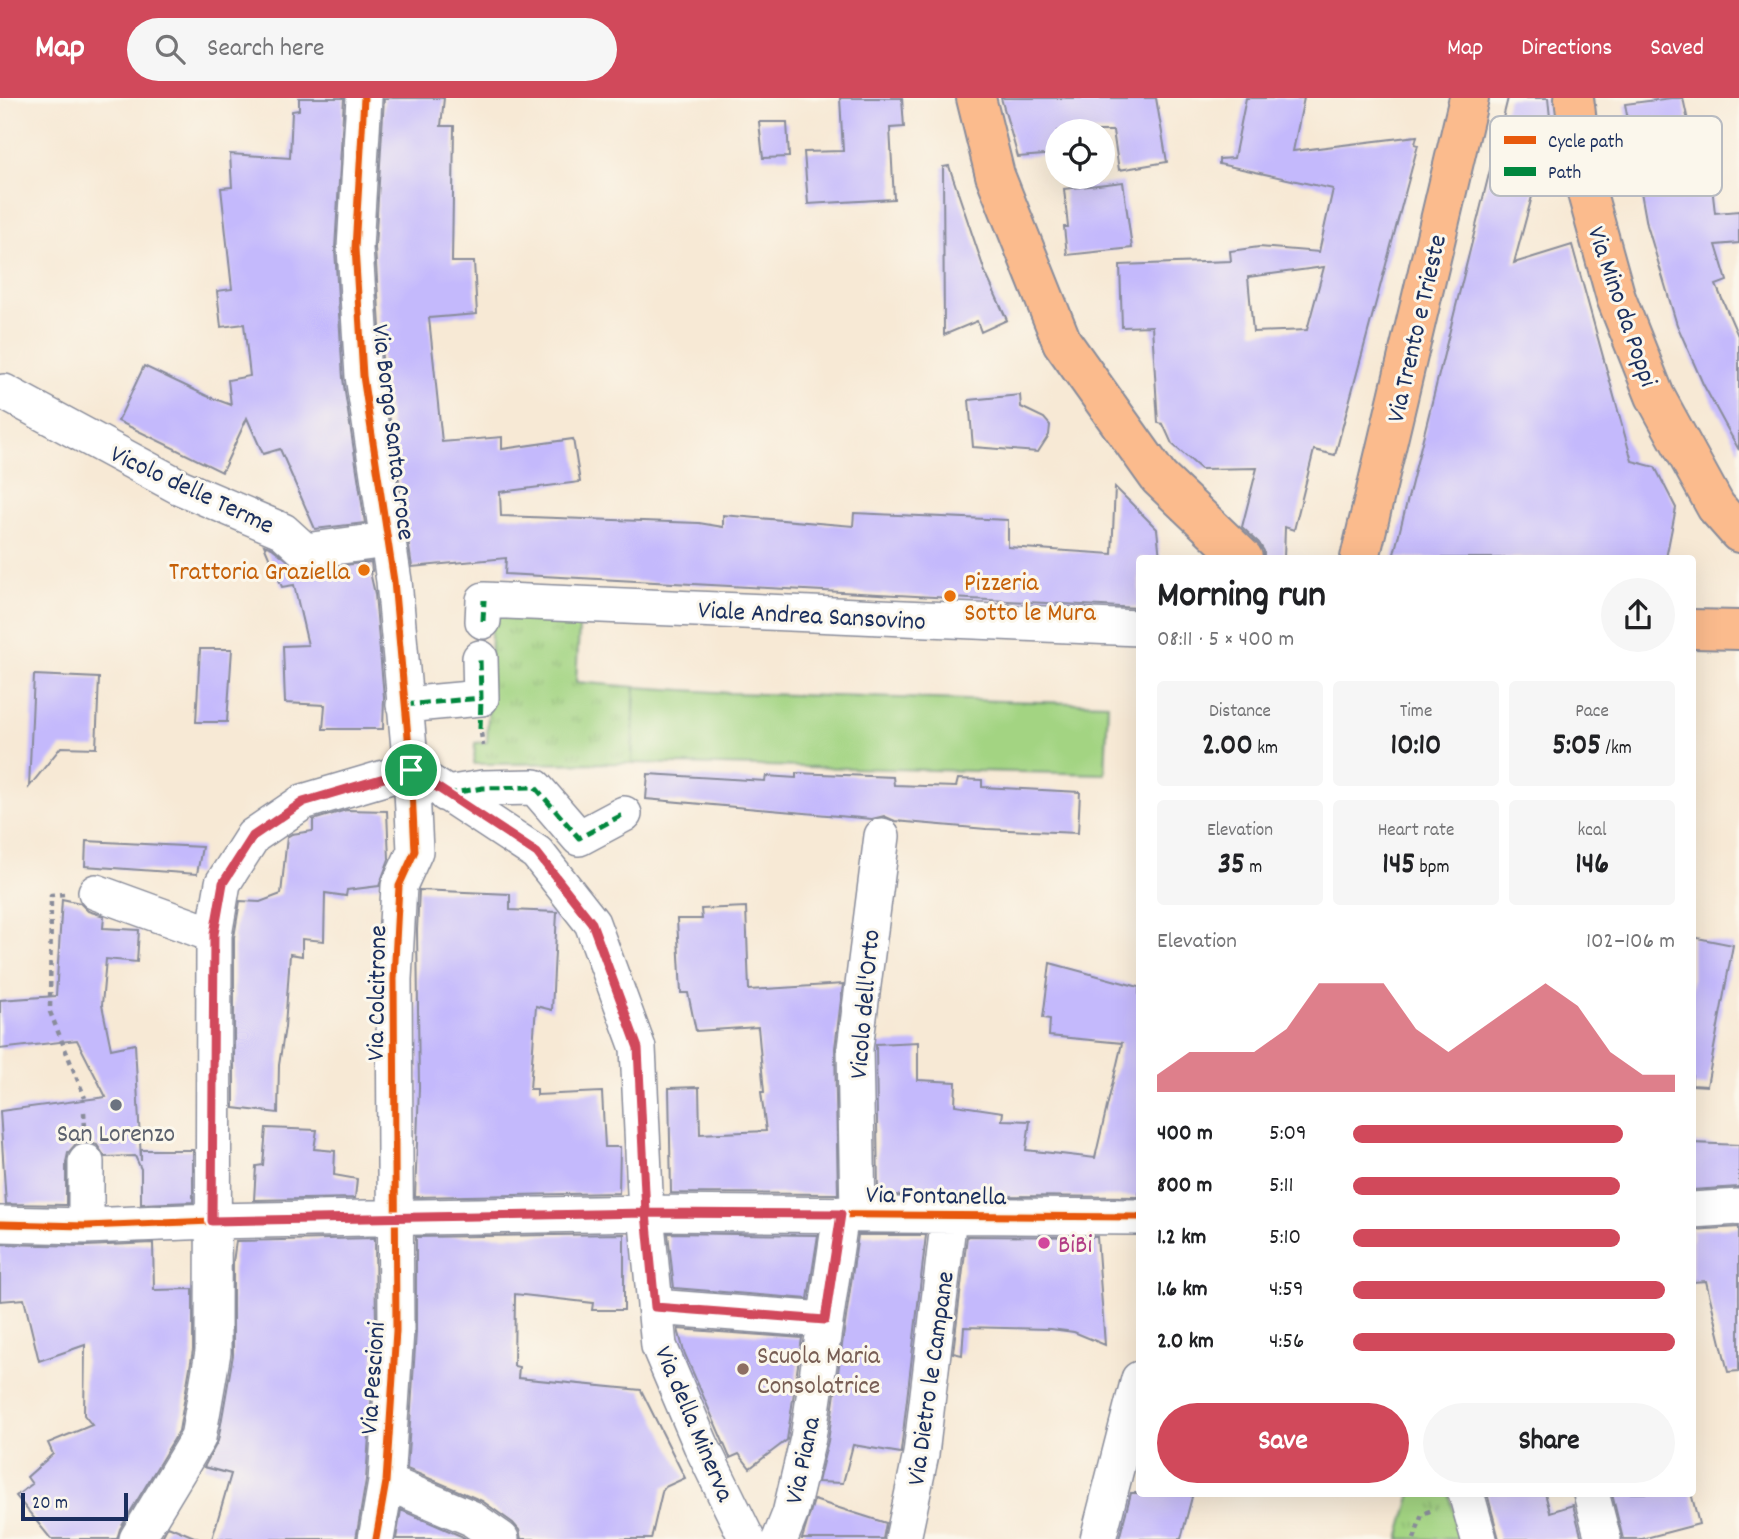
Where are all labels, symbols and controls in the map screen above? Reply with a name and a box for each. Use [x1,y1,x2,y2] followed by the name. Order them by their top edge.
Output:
[127,18,617,81] search box
[35,26,85,73] text: Map
[151,30,189,68] icon: search
[207,31,325,68] text: Search here
[1447,32,1483,66] text: Map
[1521,32,1612,66] text: Directions
[1650,32,1704,66] text: Saved
[1490,116,1722,196] legend
[1045,119,1115,189] map controls
[1045,119,1115,189] button: locate
[1548,130,1623,157] text: Cycle path
[1548,161,1581,188] text: Path
[1576,222,1666,393] street label: Via Mino da Poppi
[1379,231,1458,426] street label: Via Trento e Trieste
[360,322,423,542] street label: Via Borgo Santa Croce
[103,437,280,545] street label: Vicolo delle Terme
[169,555,351,592] place label: Trattoria Graziella
[356,562,372,578] marker: Trattoria Graziella
[964,566,1096,633] place label: Pizzeria Sotto le Mura
[1157,570,1326,625] text: Morning run
[1601,578,1675,652] button: share
[942,588,958,604] marker: Pizzeria Sotto le Mura
[697,593,927,642] street label: Viale Andrea Sansovino
[1157,624,1294,657] text: 08:11 · 5 × 400 m
[1209,699,1271,726] text: Distance
[1400,699,1432,726] text: Time
[1575,699,1609,726] text: Pace
[1202,726,1253,769] text: 2.00
[1391,726,1441,769] text: 10:10
[1552,726,1601,769] text: 5:05
[1253,736,1278,763] text: km
[1601,736,1632,763] text: /km
[381,740,441,800] pin
[392,751,430,789] icon: arrive
[1207,818,1273,845] text: Elevation
[1378,818,1454,845] text: Heart rate
[1578,818,1606,845] text: kcal
[1218,845,1245,888] text: 35
[1382,845,1415,888] text: 145
[1575,845,1609,888] text: 146
[1245,855,1262,882] text: m
[1415,855,1450,882] text: bpm
[359,925,398,1061] street label: Via Colcitrone
[1157,926,1237,959] text: Elevation
[1586,926,1675,959] text: 102–106 m
[842,928,891,1081] street label: Vicolo dell'Orto
[108,1097,124,1113] marker: San Lorenzo
[57,1117,175,1154] place label: San Lorenzo
[1157,1118,1213,1151] text: 400 m
[1269,1118,1307,1151] text: 5:09
[1157,1170,1212,1203] text: 800 m
[1269,1170,1294,1203] text: 5:11
[865,1178,1007,1217] street label: Via Fontanella
[1157,1222,1206,1255] text: 1.2 km
[1269,1222,1301,1255] text: 5:10
[1058,1228,1092,1265] place label: BiBi
[1036,1235,1052,1251] marker: BiBi
[899,1269,966,1488] street label: Via Dietro le Campane
[1157,1274,1208,1307] text: 1.6 km
[1269,1274,1304,1307] text: 4:59
[352,1320,397,1436] street label: Via Pescioni
[1157,1326,1214,1359] text: 2.0 km
[1269,1326,1304,1359] text: 4:56
[757,1339,881,1406] place label: Scuola Maria Consolatrice
[643,1341,742,1509] street label: Via della Minerva
[735,1361,751,1377] marker: Scuola Maria Consolatrice
[1157,1403,1409,1483] button: Save
[1423,1403,1675,1483] button: Share
[777,1413,832,1508] street label: Via Piana
[21,1490,128,1522] scale bar
[32,1491,68,1518] text: 20 m

